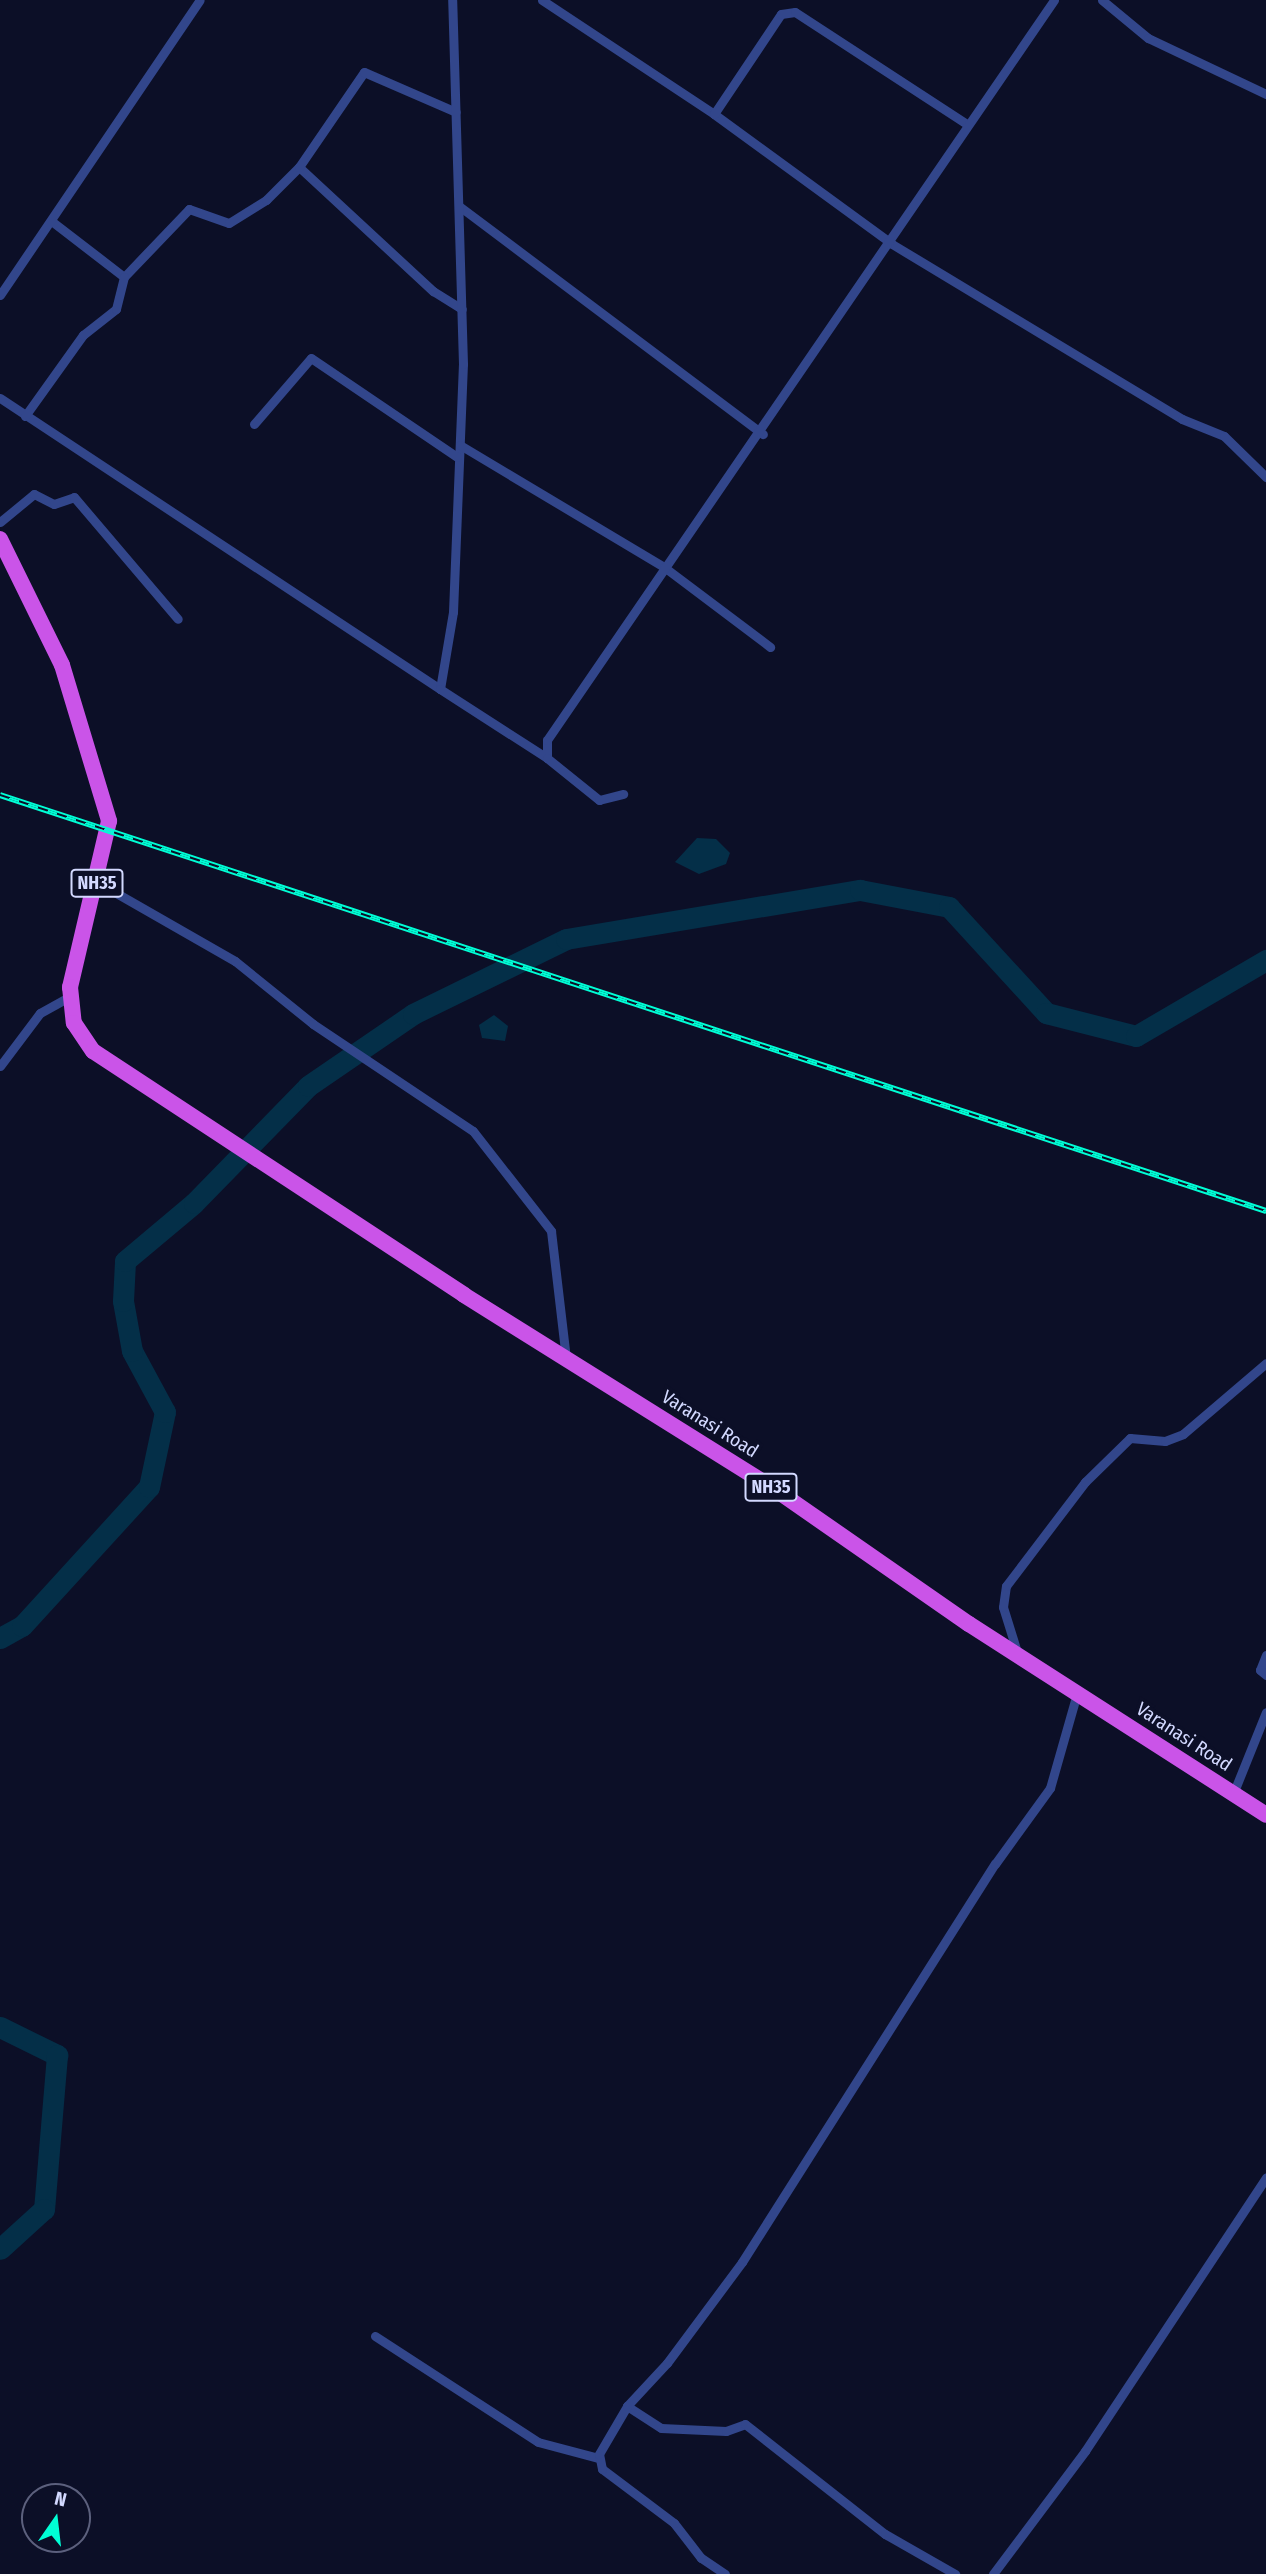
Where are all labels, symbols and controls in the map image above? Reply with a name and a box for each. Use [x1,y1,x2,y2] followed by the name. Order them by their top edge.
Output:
[69,868,125,898] road number: NH35
[658,1385,762,1463] street label: Varanasi Road
[743,1472,799,1502] road number: NH35
[1132,1698,1236,1776] street label: Varanasi Road
[21,2483,91,2553] north arrow
[52,2487,69,2512] text: N

